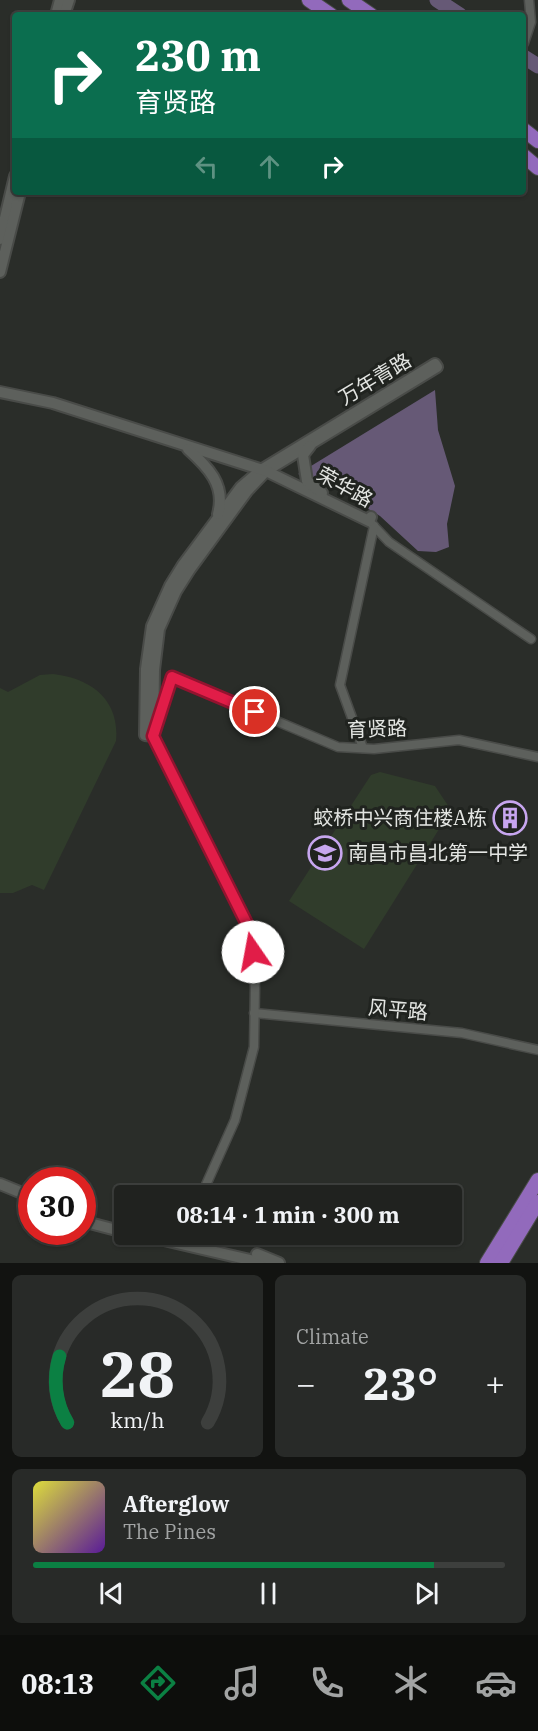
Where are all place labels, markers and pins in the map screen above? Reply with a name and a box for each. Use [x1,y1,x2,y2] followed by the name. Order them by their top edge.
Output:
[229,686,280,737] pin
[492,800,528,836] building icon: 蛟桥中兴商住楼A栋
[313,804,487,831] place label: 蛟桥中兴商住楼A栋
[307,835,343,871] school or university icon: 南昌市昌北第一中学
[348,839,528,866] place label: 南昌市昌北第一中学

